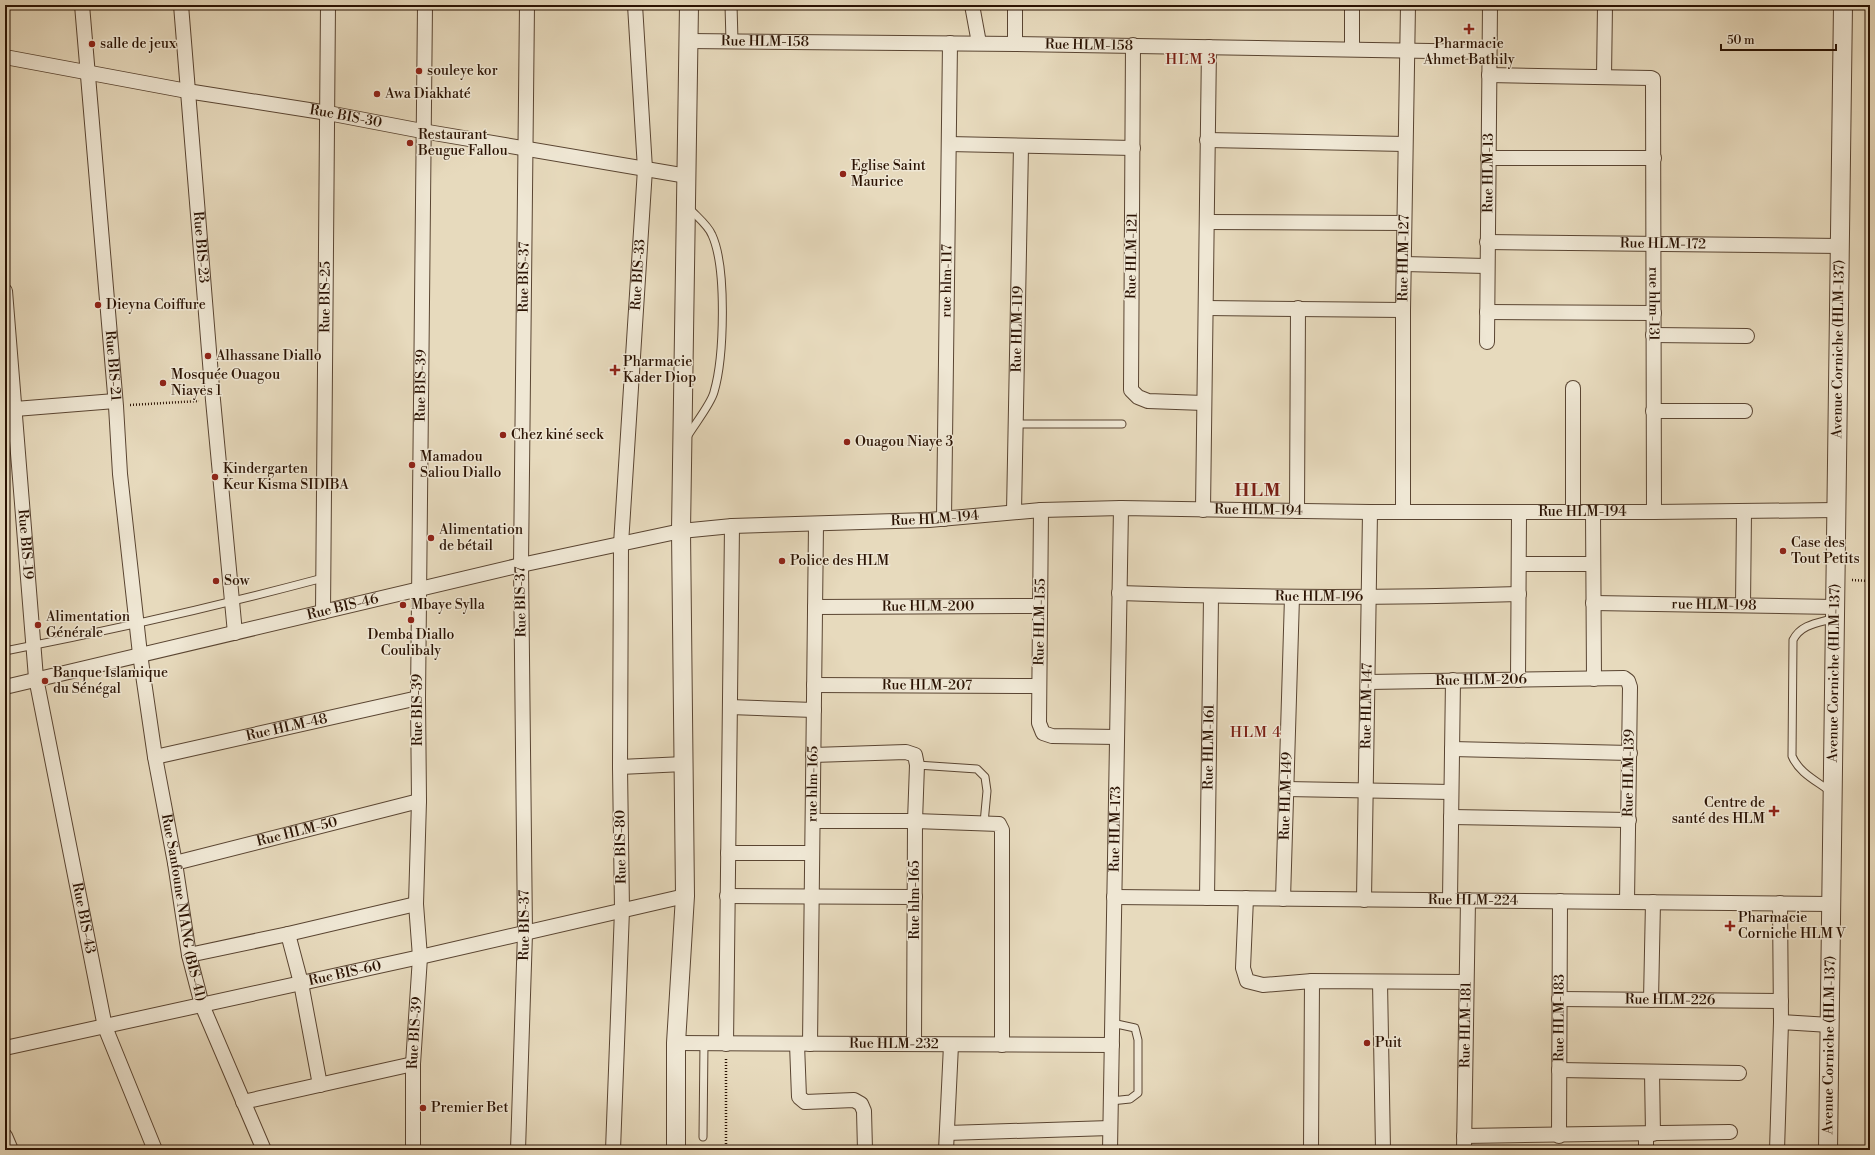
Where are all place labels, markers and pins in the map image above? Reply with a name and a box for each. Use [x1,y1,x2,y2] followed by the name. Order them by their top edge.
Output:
[1464,24,1474,34] marker: Pharmacie Ahmet Bathily
[100,35,177,53] place label: salle de jeux
[1422,35,1515,69] place label: Pharmacie Ahmet Bathily
[87,39,97,49] marker: salle de jeux
[427,62,498,80] place label: souleye kor
[414,66,424,76] marker: souleye kor
[384,85,471,103] place label: Awa Diakhaté
[372,89,382,99] marker: Awa Diakhaté
[417,126,508,160] place label: Restaurant Beugue Fallou
[405,138,415,148] marker: Restaurant Beugue Fallou
[851,157,926,191] place label: Eglise Saint Maurice
[838,169,848,179] marker: Eglise Saint Maurice
[106,296,206,314] place label: Dieyna Coiffure
[93,300,103,310] marker: Dieyna Coiffure
[215,347,322,365] place label: Alhassane Diallo
[203,351,213,361] marker: Alhassane Diallo
[623,353,696,387] place label: Pharmacie Kader Diop
[610,365,620,375] marker: Pharmacie Kader Diop
[171,366,280,400] place label: Mosquée Ouagou Niayes 1
[158,378,168,388] marker: Mosquée Ouagou Niayes 1
[511,426,604,444] place label: Chez kiné seck
[498,430,508,440] marker: Chez kiné seck
[855,433,954,451] place label: Ouagou Niaye 3
[842,437,852,447] marker: Ouagou Niaye 3
[420,448,501,482] place label: Mamadou Saliou Diallo
[223,460,349,494] place label: Kindergarten Keur Kisma SIDIBA
[407,460,417,470] marker: Mamadou Saliou Diallo
[210,472,220,482] marker: Kindergarten Keur Kisma SIDIBA
[438,521,524,555] place label: Alimentation de bétail
[426,533,436,543] marker: Alimentation de bétail
[1791,534,1860,568] place label: Case des Tout Petits
[1778,546,1788,556] marker: Case des Tout Petits
[790,552,890,570] place label: Police des HLM
[777,556,787,566] marker: Police des HLM
[224,572,250,590] place label: Sow
[211,576,221,586] marker: Sow
[411,596,486,614] place label: Mbaye Sylla
[398,600,408,610] marker: Mbaye Sylla
[45,608,131,642] place label: Alimentation Générale
[406,615,416,625] marker: Demba Diallo Coulibaly
[33,620,43,630] marker: Alimentation Générale
[368,626,455,660] place label: Demba Diallo Coulibaly
[52,664,168,698] place label: Banque Islamique du Sénégal
[40,676,50,686] marker: Banque Islamique du Sénégal
[1672,794,1766,828] place label: Centre de santé des HLM
[1768,805,1780,817] marker: Centre de santé des HLM
[1738,909,1847,943] place label: Pharmacie Corniche HLM V
[1725,921,1735,931] marker: Pharmacie Corniche HLM V
[1375,1034,1402,1052] place label: Puit
[1362,1038,1372,1048] marker: Puit
[431,1099,508,1117] place label: Premier Bet
[418,1103,428,1113] marker: Premier Bet

